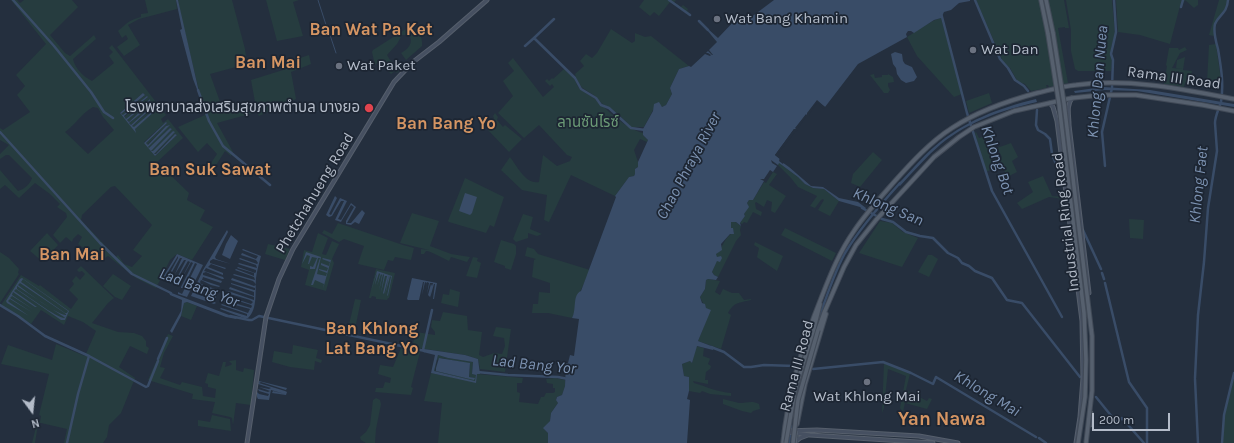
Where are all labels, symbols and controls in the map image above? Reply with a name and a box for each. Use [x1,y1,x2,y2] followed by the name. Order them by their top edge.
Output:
[725,10,848,28] place label: Wat Bang Khamin
[712,14,722,24] marker: Wat Bang Khamin
[309,20,433,40] district label: Ban Wat Pa Ket
[1083,25,1113,139] water label: Khlong Dan Nuea
[981,41,1039,59] place label: Wat Dan
[968,45,978,55] marker: Wat Dan
[235,53,301,73] district label: Ban Mai
[347,57,416,75] place label: Wat Paket
[334,61,344,71] marker: Wat Paket
[1126,63,1222,93] street label: Rama III Road
[125,99,360,117] place label: โรงพยาบาลส่งเสริมสุขภาพตำบล บางยอ
[363,102,375,114] marker: โรงพยาบาลส่งเสริมสุขภาพตำบล บางยอ
[653,109,725,223] water label: Chao Phraya River
[396,114,496,134] district label: Ban Bang Yo
[557,114,619,132] park label: ลานซันไรซ์
[976,123,1018,197] water label: Khlong Bot
[272,130,358,256] street label: Phetchahueng Road
[1185,145,1213,225] water label: Khlong Faet
[1049,151,1083,293] street label: Industrial Ring Road
[149,160,271,180] district label: Ban Suk Sawat
[850,183,926,231] water label: Khlong San
[39,245,105,265] district label: Ban Mai
[156,264,242,312] water label: Lad Bang Yor
[776,318,818,414] street label: Rama III Road
[325,319,419,359] district label: Ban Khlong Lat Bang Yo
[491,351,577,379] water label: Lad Bang Yor
[950,367,1024,421] water label: Khlong Mai
[862,377,872,387] marker: Wat Khlong Mai
[813,388,921,406] place label: Wat Khlong Mai
[12,391,52,431] north arrow
[1094,405,1172,431] scale bar
[898,409,986,431] district label: Yan Nawa
[1099,413,1134,427] text: 200 m
[30,416,41,430] text: N

